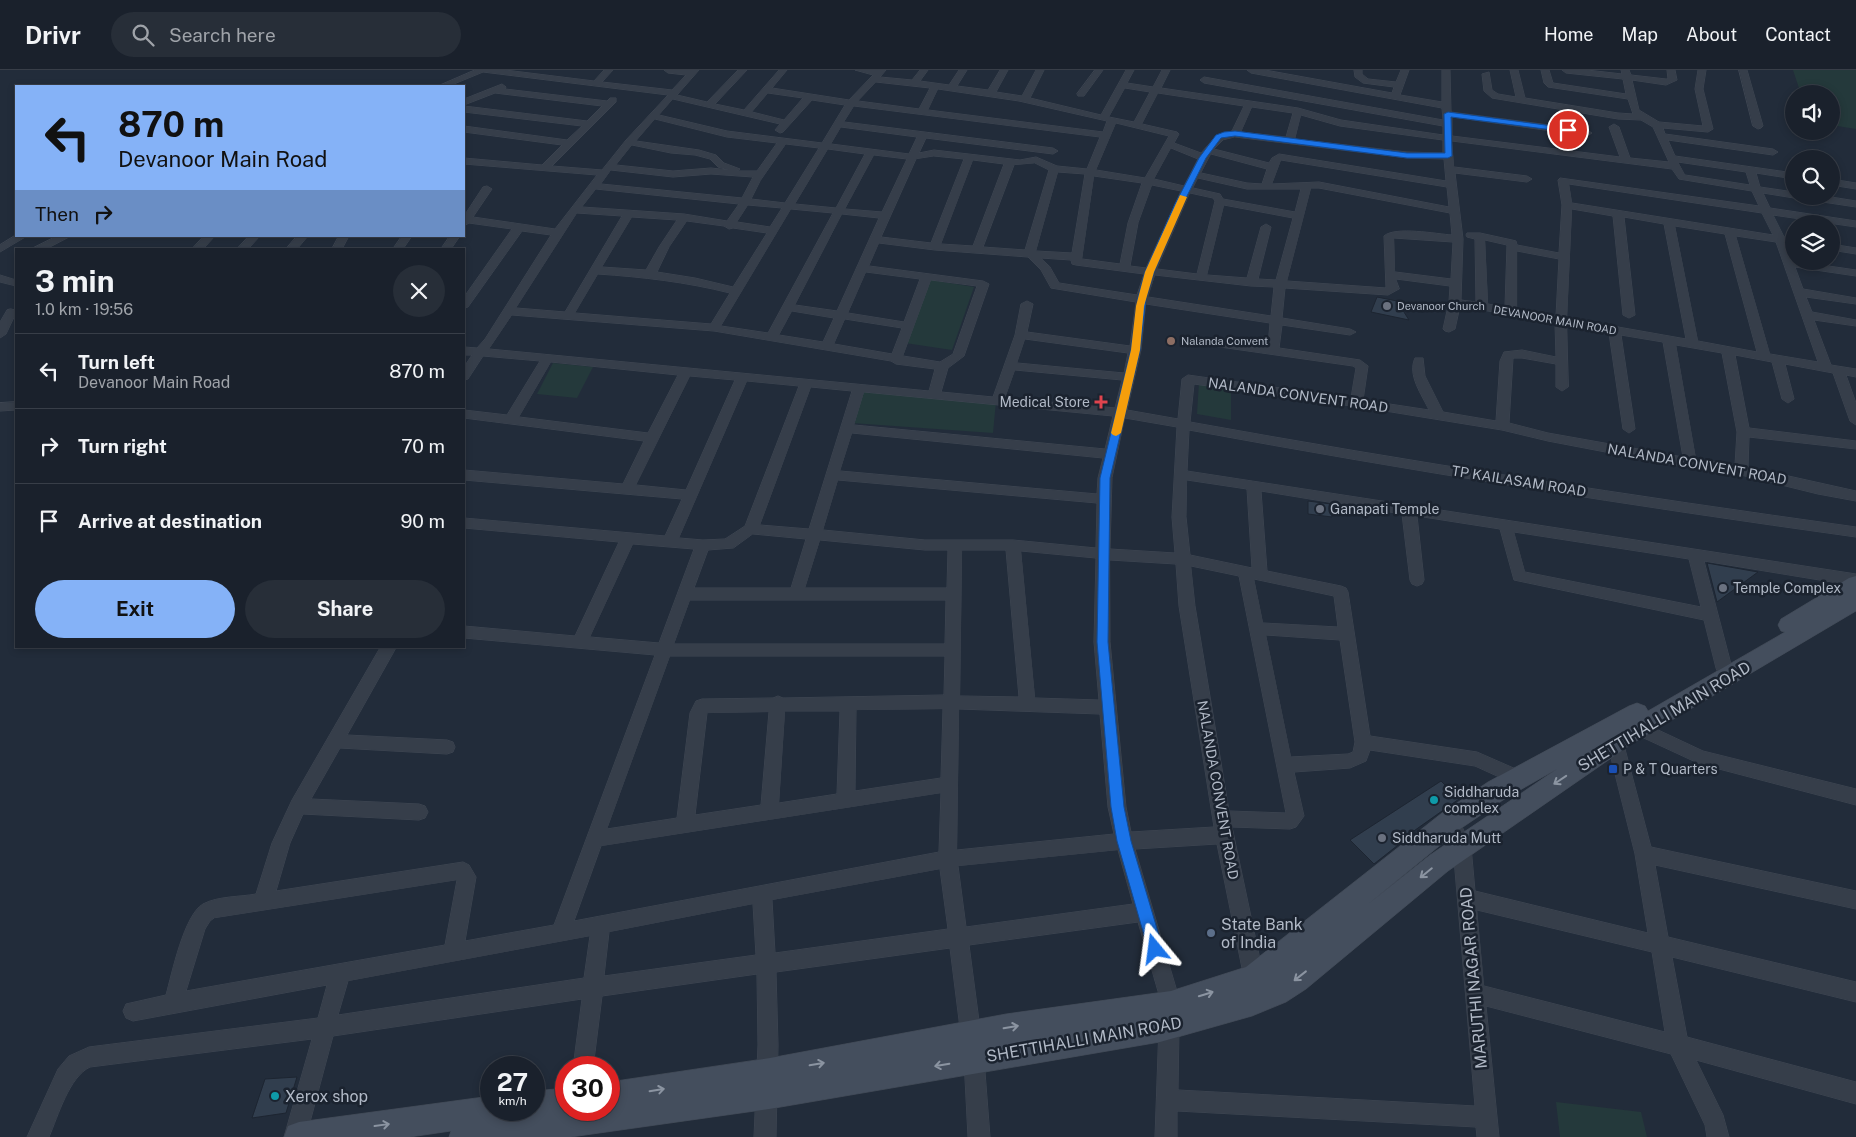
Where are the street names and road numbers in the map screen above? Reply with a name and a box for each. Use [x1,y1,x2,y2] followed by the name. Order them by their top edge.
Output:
[1492,303,1618,337] street label: DEVANOOR MAIN ROAD
[1207,374,1389,416] street label: NALANDA CONVENT ROAD
[1606,440,1788,488] street label: NALANDA CONVENT ROAD
[1451,462,1587,500] street label: TP KAILASAM ROAD
[1575,657,1754,776] street label: SHETTIHALLI MAIN ROAD
[1194,699,1242,881] street label: NALANDA CONVENT ROAD
[1456,886,1491,1070] street label: MARUTHI NAGAR ROAD
[985,1013,1183,1066] street label: SHETTIHALLI MAIN ROAD

